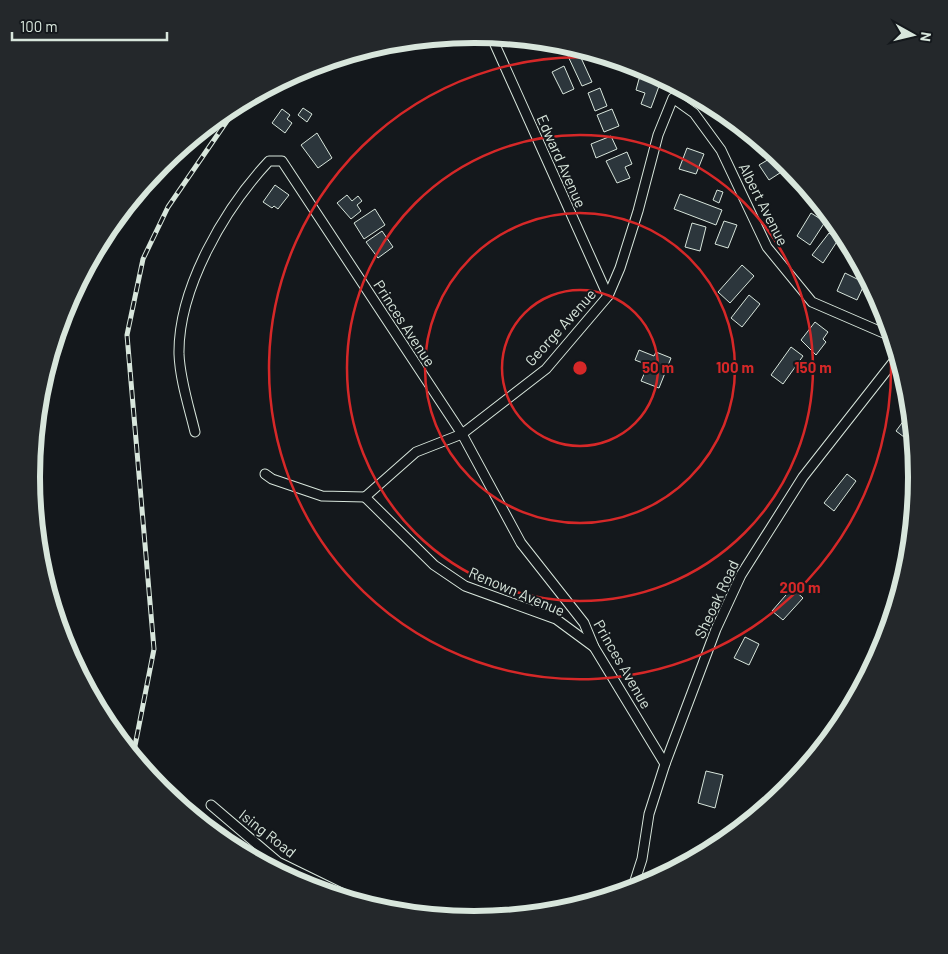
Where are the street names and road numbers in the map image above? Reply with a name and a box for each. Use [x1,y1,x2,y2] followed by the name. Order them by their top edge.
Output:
[533,112,591,210] street label: Edward Avenue
[735,160,793,248] street label: Albert Avenue
[370,276,440,370] street label: Princes Avenue
[521,285,599,369] street label: George Avenue
[690,557,742,641] street label: Sheoak Road
[466,563,568,619] street label: Renown Avenue
[590,616,656,712] street label: Princes Avenue
[236,805,300,861] street label: Ising Road

